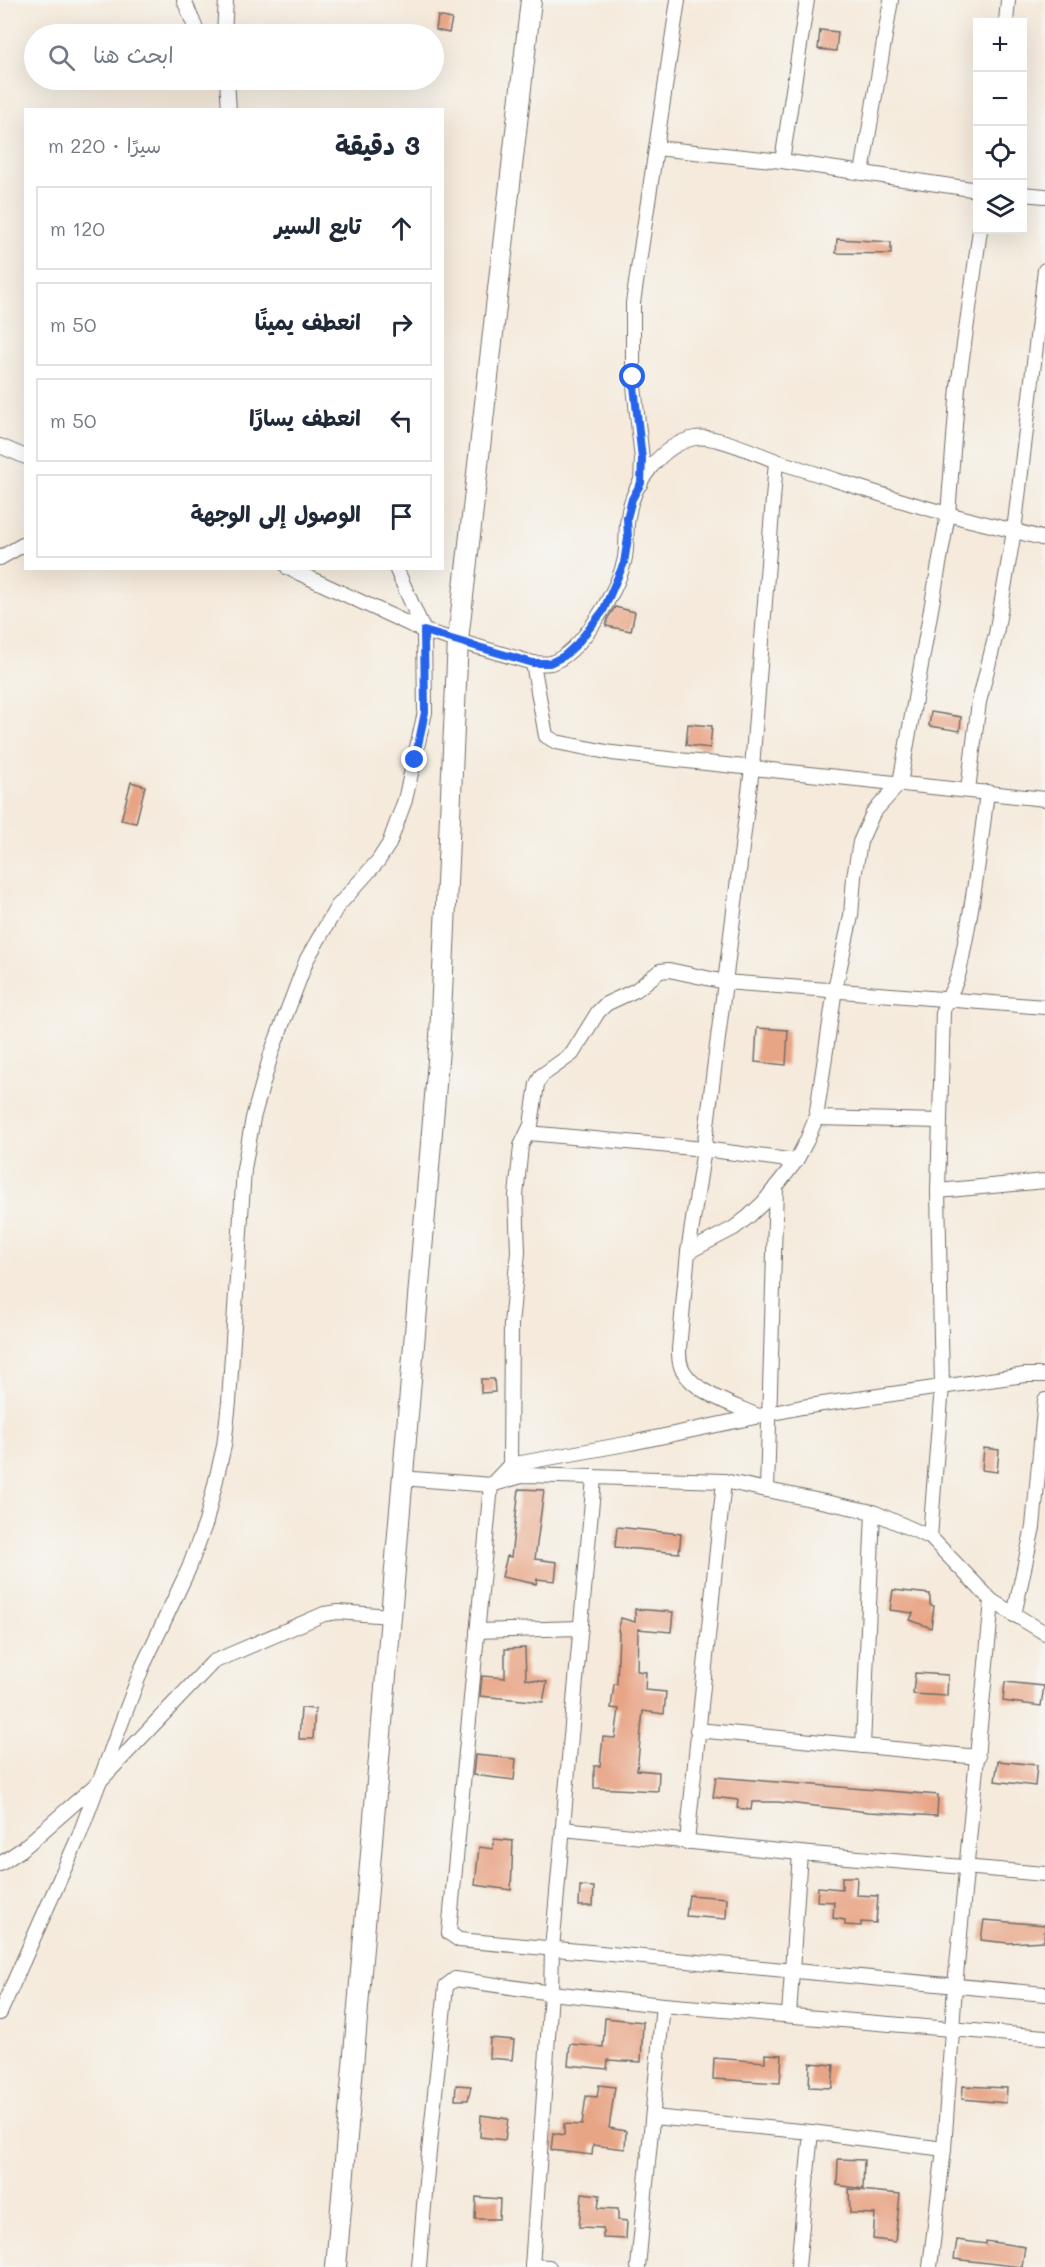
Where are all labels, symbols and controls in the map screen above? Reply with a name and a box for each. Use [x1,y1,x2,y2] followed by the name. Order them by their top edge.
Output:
[973,18,1027,234] map controls
[973,18,1027,72] button: +
[24,24,444,90] search box
[93,40,174,69] text: ابحث هنا
[45,41,78,74] icon: search
[973,72,1027,126] button: −
[973,126,1027,180] button: locate
[335,128,420,162] text: 3 دقيقة
[48,132,161,158] text: سيرًا · 220 m
[973,180,1027,234] button: layers
[275,211,361,240] text: تابع السير
[385,212,418,245] icon: ahead
[50,215,105,241] text: 120 m
[255,307,361,336] text: انعطف يمينًا
[385,308,418,341] icon: right
[50,311,96,337] text: 50 m
[619,363,645,389] route start
[249,403,361,432] text: انعطف يسارًا
[385,404,418,437] icon: left
[50,407,96,433] text: 50 m
[190,499,361,528] text: الوصول إلى الوجهة
[385,500,418,533] icon: arrive
[401,746,427,772] route end

